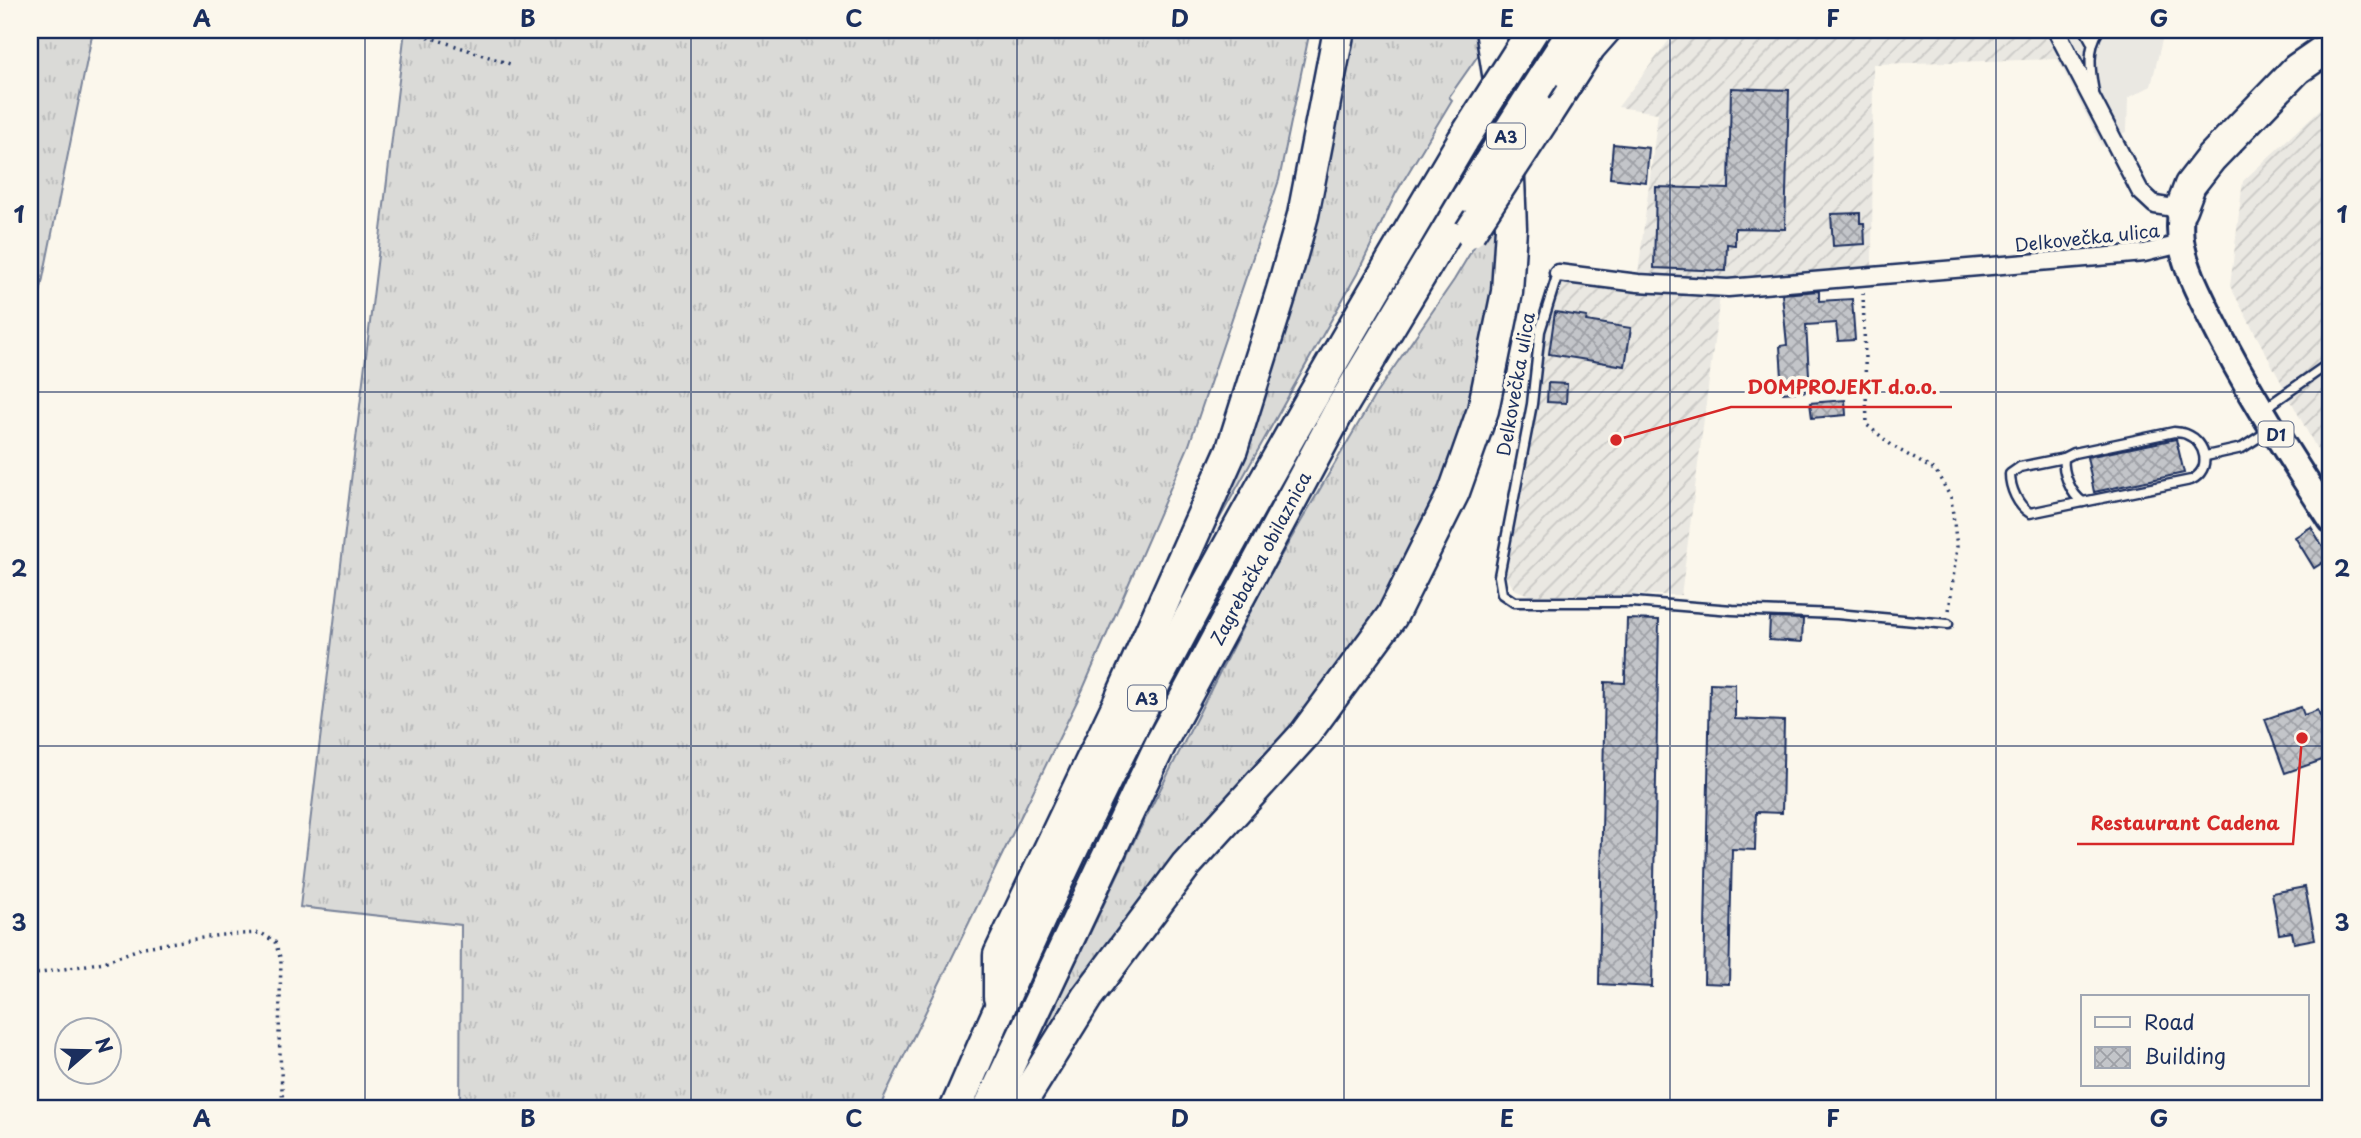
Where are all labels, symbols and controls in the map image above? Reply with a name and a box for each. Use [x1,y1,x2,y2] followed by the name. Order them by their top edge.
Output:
[193,0,211,35] text: A
[520,0,536,35] text: B
[845,0,863,35] text: C
[1171,0,1189,35] text: D
[1500,0,1514,35] text: E
[1826,0,1840,35] text: F
[2150,0,2168,35] text: G
[1487,124,1525,148] road number: A3
[14,196,25,231] text: 1
[2337,196,2348,231] text: 1
[2013,216,2161,258] street label: Delkovečka ulica
[1489,309,1541,458] street label: Delkovečka ulica
[1731,367,1952,407] callout: DOMPROJEKT d.o.o.
[1747,372,1937,400] text: DOMPROJEKT d.o.o.
[2258,422,2294,446] road number: D1
[1203,466,1318,649] street label: Zagrebačka obilaznica
[11,550,27,585] text: 2
[2334,550,2350,585] text: 2
[1128,685,1166,710] road number: A3
[2077,804,2293,844] callout: Restaurant Cadena
[2090,808,2280,836] text: Restaurant Cadena
[11,904,27,939] text: 3
[2334,904,2350,939] text: 3
[2081,995,2308,1086] legend
[2144,1005,2195,1037] text: Road
[52,1016,122,1086] north arrow
[89,1033,121,1057] text: N
[2144,1039,2226,1071] text: Building
[193,1100,211,1135] text: A
[520,1100,536,1135] text: B
[845,1100,863,1135] text: C
[1171,1100,1189,1135] text: D
[1500,1100,1514,1135] text: E
[1826,1100,1840,1135] text: F
[2150,1100,2168,1135] text: G

